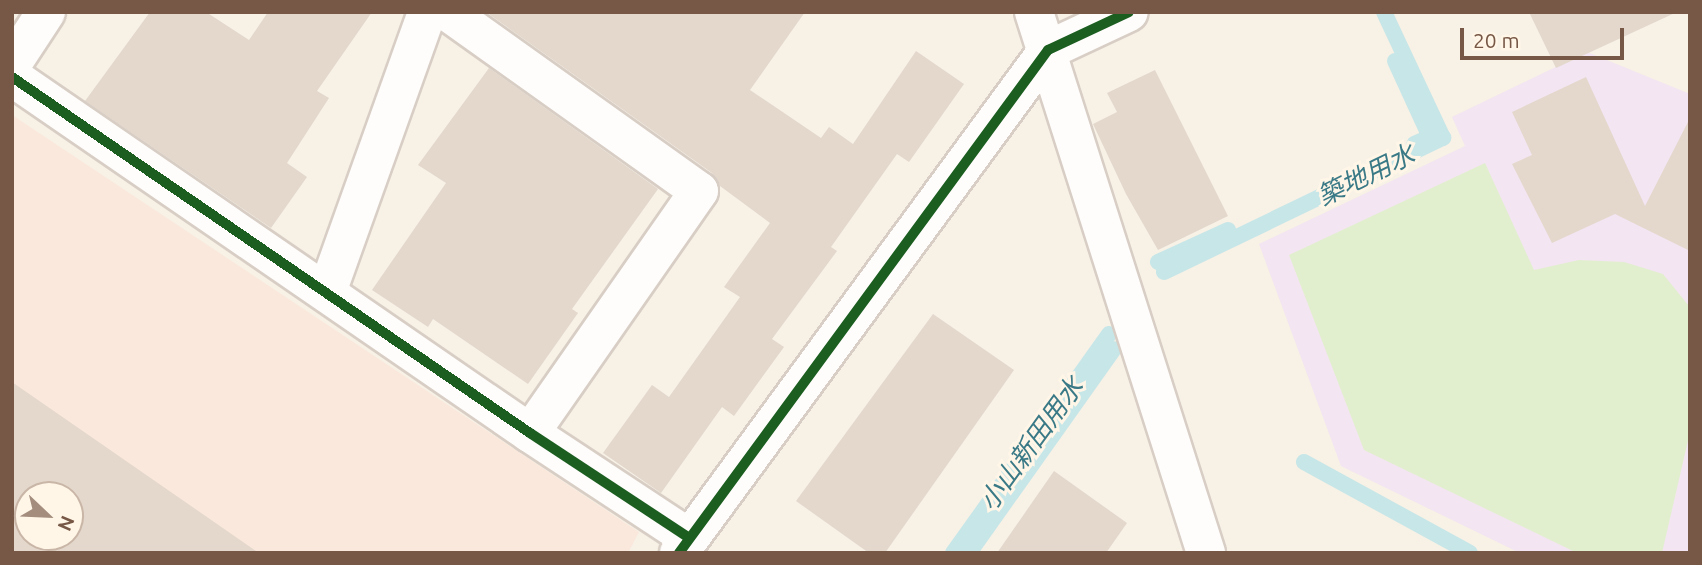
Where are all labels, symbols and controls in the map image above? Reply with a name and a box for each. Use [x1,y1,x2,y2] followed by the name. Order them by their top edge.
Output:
[1464,14,1628,58] scale bar
[1473,28,1520,52] text: 20 m
[1312,138,1420,212] water label: 築地用水
[973,372,1089,516] water label: 小山新田用水
[14,481,84,551] north arrow
[54,513,79,534] text: N

